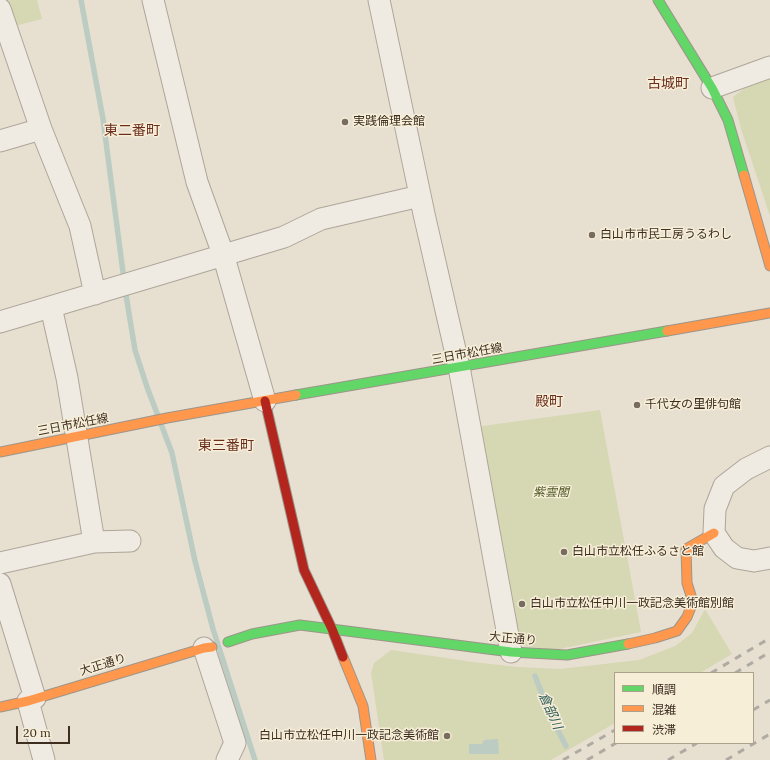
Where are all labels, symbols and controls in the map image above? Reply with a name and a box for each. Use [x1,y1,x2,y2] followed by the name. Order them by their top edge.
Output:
[647,76,689,92] district label: 古城町
[353,115,425,129] place label: 実践倫理会館
[340,117,350,127] marker: 実践倫理会館
[104,123,160,139] district label: 東二番町
[600,228,732,242] place label: 白山市市民工房うるわし
[587,230,597,240] marker: 白山市市民工房うるわし
[430,341,504,367] street label: 三日市松任線
[535,394,563,410] district label: 殿町
[645,398,741,412] place label: 千代女の里俳句館
[632,400,642,410] marker: 千代女の里俳句館
[36,411,110,439] street label: 三日市松任線
[198,438,254,454] district label: 東三番町
[533,486,569,500] park label: 紫雲閣
[572,545,704,559] place label: 白山市立松任ふるさと館
[559,547,569,557] marker: 白山市立松任ふるさと館
[530,597,734,611] place label: 白山市立松任中川一政記念美術館別館
[517,599,527,609] marker: 白山市立松任中川一政記念美術館別館
[488,630,538,648] street label: 大正通り
[78,651,128,679] street label: 大正通り
[614,672,754,744] legend
[652,682,676,697] text: 順調
[535,690,565,732] water label: 倉部川
[652,702,676,717] text: 混雑
[18,718,72,744] scale bar
[652,722,676,737] text: 渋滞
[23,725,51,740] text: 20 m
[259,729,439,743] place label: 白山市立松任中川一政記念美術館
[442,731,452,741] marker: 白山市立松任中川一政記念美術館

